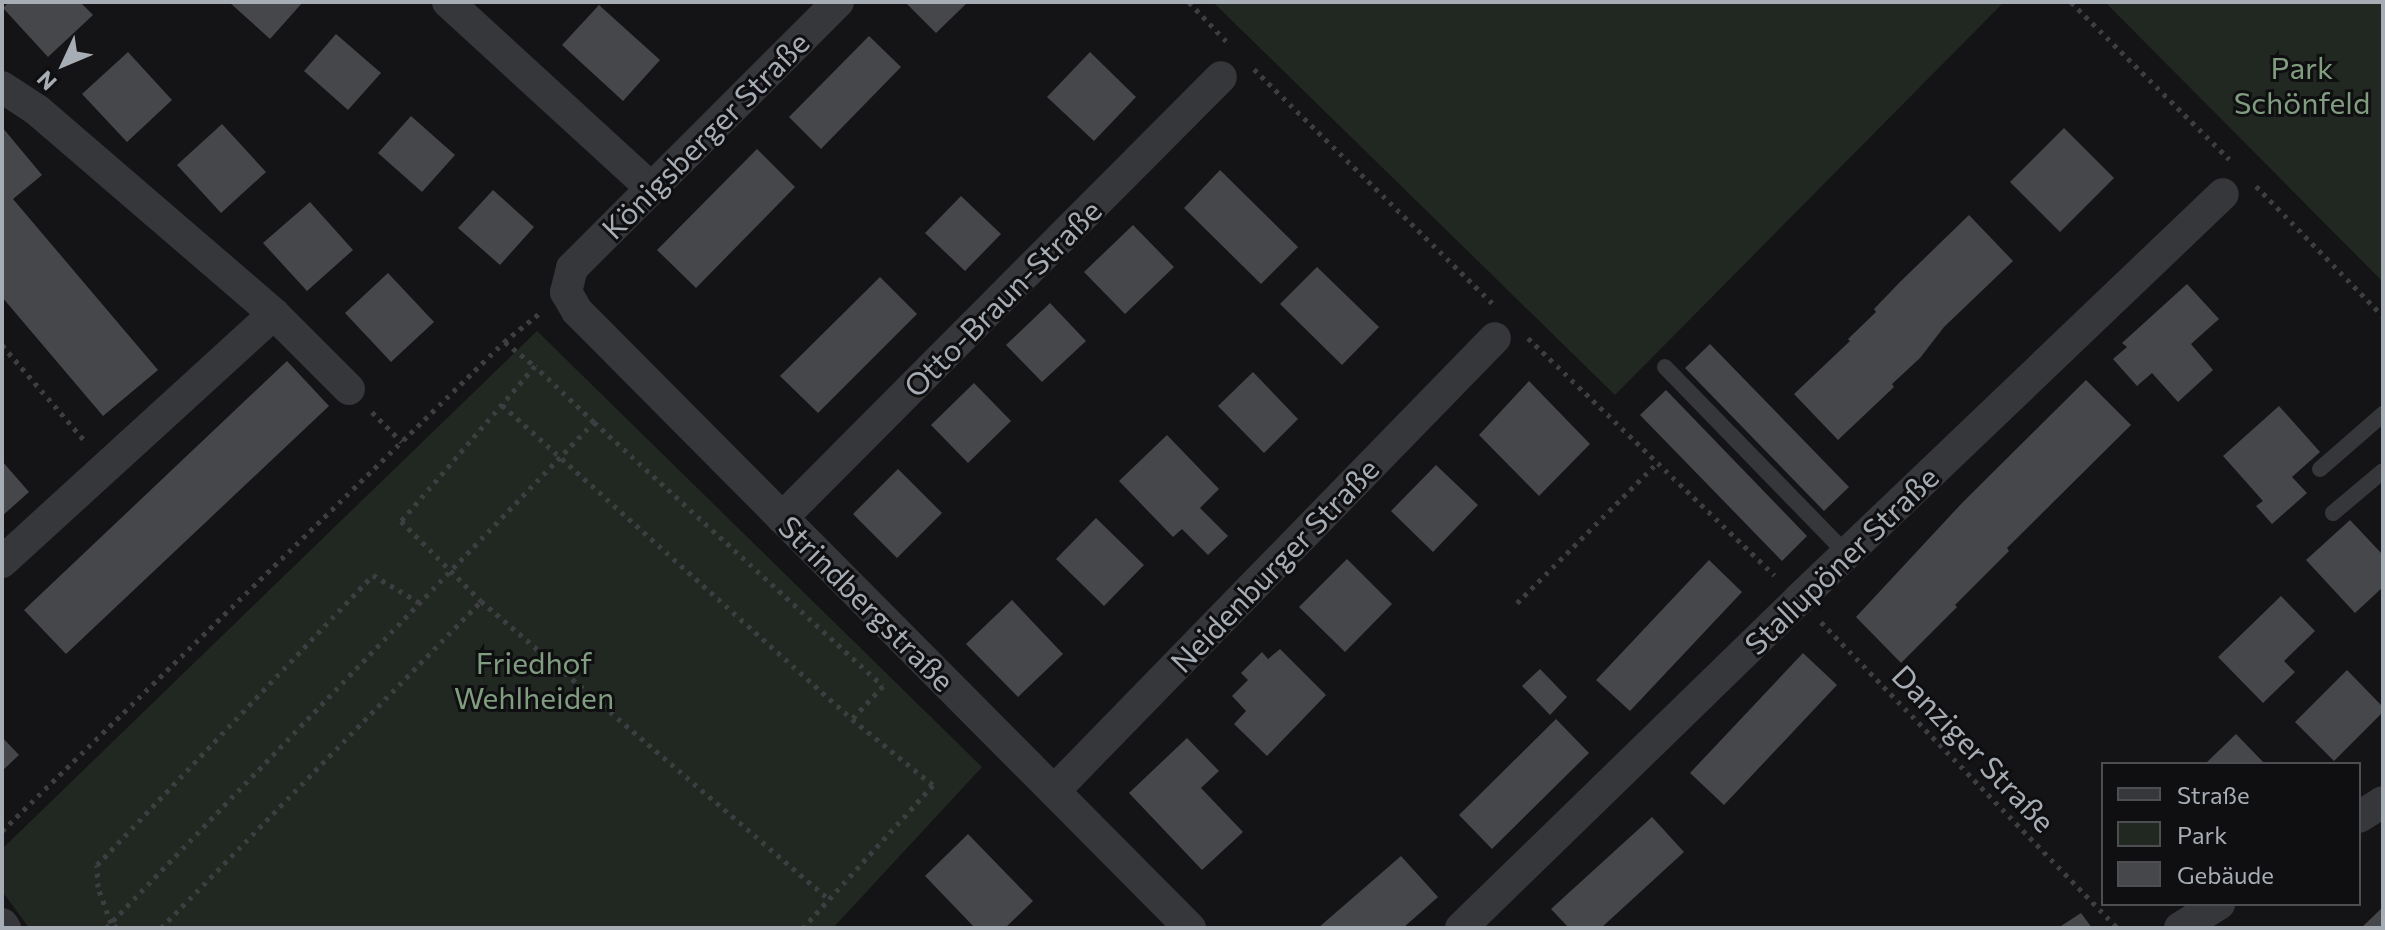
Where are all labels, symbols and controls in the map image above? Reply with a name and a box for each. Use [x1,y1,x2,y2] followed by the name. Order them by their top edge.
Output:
[24,24,104,104] north arrow
[594,24,816,246] street label: Königsberger Straße
[2234,49,2370,120] park label: Park Schönfeld
[31,66,62,96] text: N
[896,192,1108,404] street label: Otto-Braun-Straße
[1163,451,1385,679] street label: Neidenburger Straße
[1737,459,1945,661] street label: Stallupöner Straße
[772,508,962,698] street label: Strindbergstraße
[454,644,614,714] park label: Friedhof Wehlheiden
[1885,657,2063,839] street label: Danziger Straße
[2101,762,2361,906] legend
[2177,780,2250,809] text: Straße
[2177,820,2227,849] text: Park
[2177,860,2274,889] text: Gebäude

